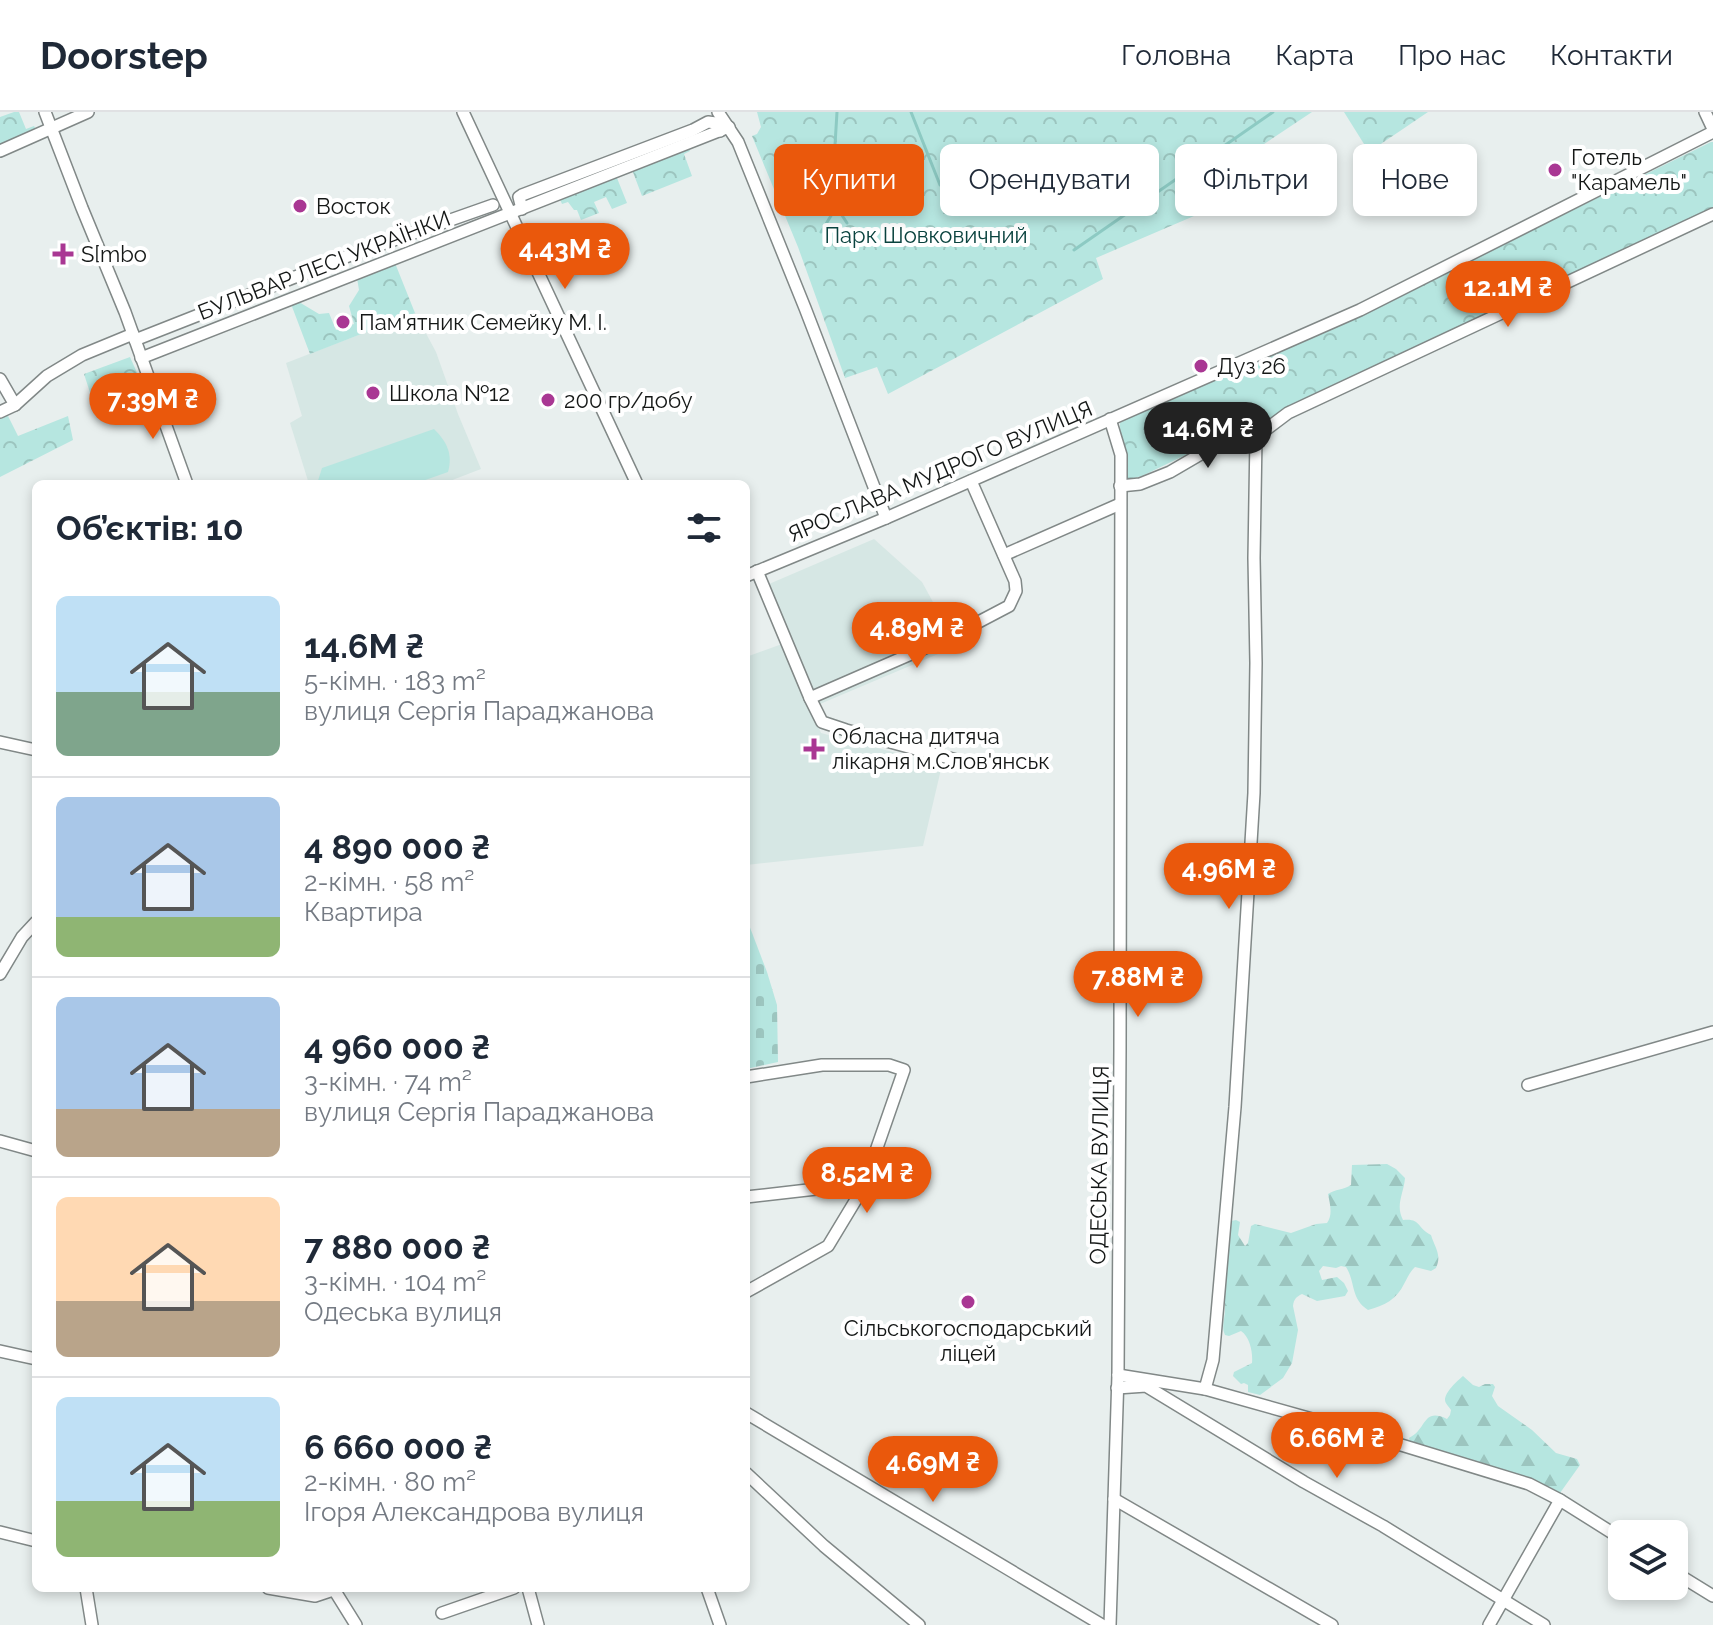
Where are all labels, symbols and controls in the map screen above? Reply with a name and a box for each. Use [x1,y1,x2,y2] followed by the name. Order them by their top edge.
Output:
[40,33,208,78] text: Doorstep
[1121,39,1231,72] text: Головна
[1275,39,1354,72] text: Карта
[1398,39,1506,72] text: Про нас
[1550,39,1673,72] text: Контакти
[774,144,924,216] chip: Купити
[940,144,1159,216] chip: Орендувати
[1175,144,1337,216] chip: Фільтри
[1353,144,1477,216] chip: Нове
[1571,144,1687,195] place label: Готель "Карамель"
[1546,161,1564,179] marker: Готель "Карамель"
[316,193,391,219] place label: Восток
[291,197,309,215] marker: Восток
[194,205,454,325] street label: БУЛЬВАР ЛЕСІ УКРАЇНКИ
[824,222,1028,248] park label: Парк Шовковичний
[491,223,639,291] pin: 4.43M ₴
[519,234,611,264] text: 4.43M ₴
[81,241,147,267] place label: S[mbo
[52,243,74,265] marker: S[mbo
[1434,261,1582,329] pin: 12.1M ₴
[1464,272,1552,302] text: 12.1M ₴
[359,309,607,335] place label: Пам'ятник Семейку М. І.
[334,313,352,331] marker: Пам'ятник Семейку М. І.
[1217,353,1286,379] place label: Дуз 26
[1192,357,1210,375] marker: Дуз 26
[79,373,227,441] pin: 7.39M ₴
[389,380,510,406] place label: Школа №12
[107,384,199,414] text: 7.39M ₴
[364,384,382,402] marker: Школа №12
[564,387,693,413] place label: 200 гр/добу
[539,391,557,409] marker: 200 гр/добу
[784,395,1096,547] street label: ЯРОСЛАВА МУДРОГО ВУЛИЦЯ
[1134,402,1282,470] pin: 14.6M ₴
[1162,413,1254,443] text: 14.6M ₴
[682,506,726,550] icon: filters
[56,508,244,548] text: Об’єктів: 10
[843,602,991,670] pin: 4.89M ₴
[870,613,964,643] text: 4.89M ₴
[304,626,424,666] text: 14.6M ₴
[120,628,216,724] icon: home
[304,666,486,696] text: 5-кімн. · 183 m²
[304,696,654,726] text: вулиця Сергія Параджанова
[832,723,1050,774] place label: Обласна дитяча лікарня м.Слов'янськ
[803,738,825,760] marker: Обласна дитяча лікарня м.Слов'янськ
[304,827,490,867] text: 4 890 000 ₴
[120,829,216,925] icon: home
[1155,843,1303,911] pin: 4.96M ₴
[1182,854,1276,884] text: 4.96M ₴
[304,867,474,897] text: 2-кімн. · 58 m²
[304,897,423,927] text: Квартира
[1064,951,1212,1019] pin: 7.88M ₴
[1091,962,1185,992] text: 7.88M ₴
[304,1027,490,1067] text: 4 960 000 ₴
[120,1029,216,1125] icon: home
[1084,1065,1114,1265] street label: ОДЕСЬКА ВУЛИЦЯ
[304,1067,472,1097] text: 3-кімн. · 74 m²
[304,1097,654,1127] text: вулиця Сергія Параджанова
[793,1147,941,1215] pin: 8.52M ₴
[820,1158,914,1188] text: 8.52M ₴
[304,1227,490,1267] text: 7 880 000 ₴
[120,1229,216,1325] icon: home
[304,1267,486,1297] text: 3-кімн. · 104 m²
[959,1293,977,1311] marker: Сільськогосподарський ліцей
[304,1297,502,1327] text: Одеська вулиця
[844,1315,1092,1366] place label: Сільськогосподарський ліцей
[1263,1412,1411,1480] pin: 6.66M ₴
[1289,1423,1385,1453] text: 6.66M ₴
[304,1427,492,1467] text: 6 660 000 ₴
[120,1429,216,1525] icon: home
[859,1436,1007,1504] pin: 4.69M ₴
[886,1447,980,1477] text: 4.69M ₴
[304,1467,476,1497] text: 2-кімн. · 80 m²
[304,1497,644,1527] text: Ігоря Александрова вулиця
[1608,1520,1688,1600] map controls
[1608,1520,1688,1600] button: layers

